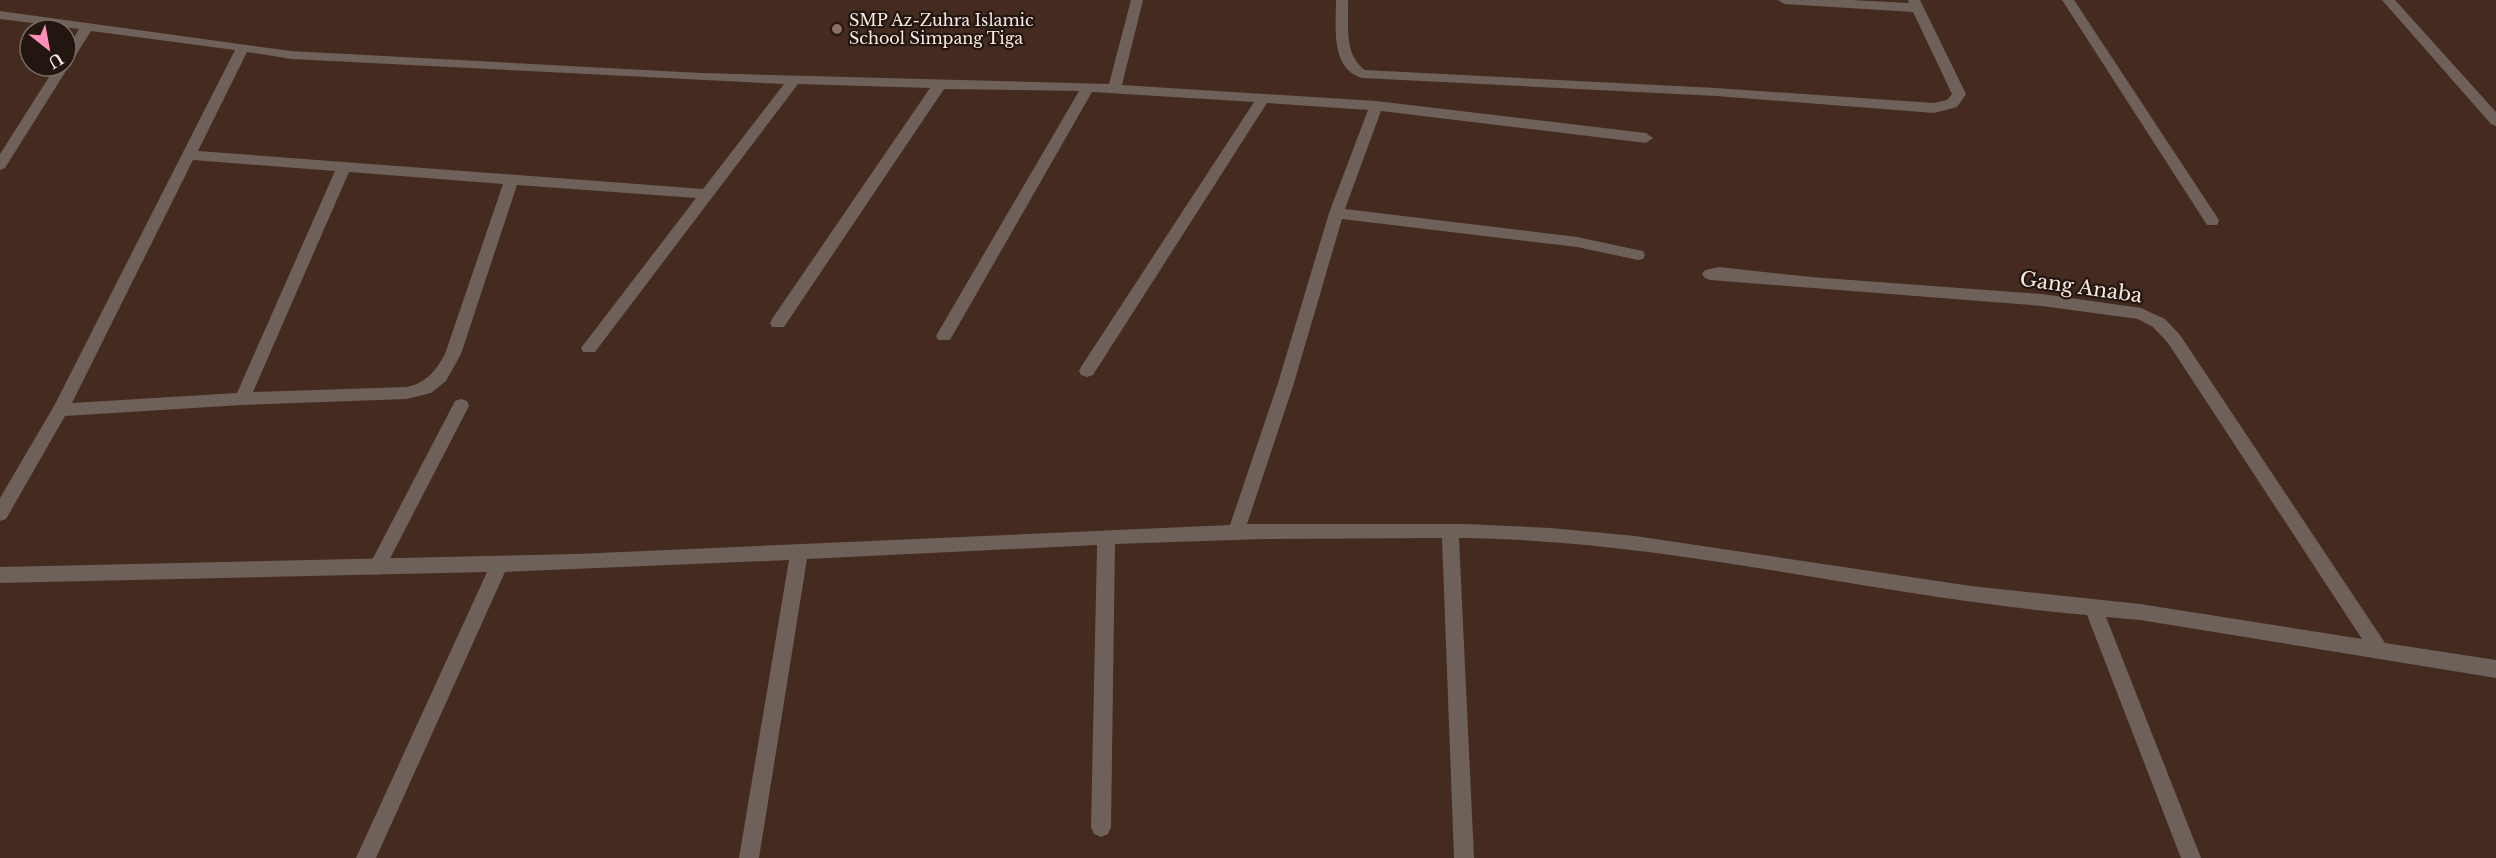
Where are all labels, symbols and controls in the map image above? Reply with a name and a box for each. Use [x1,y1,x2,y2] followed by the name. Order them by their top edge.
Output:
[849,10,1034,48] place label: SMP Az-Zuhra Islamic School Simpang Tiga
[18,18,78,78] north arrow
[830,22,844,36] marker: SMP Az-Zuhra Islamic School Simpang Tiga
[45,49,67,73] text: U
[2018,267,2145,308] street label: Gang Anaba

